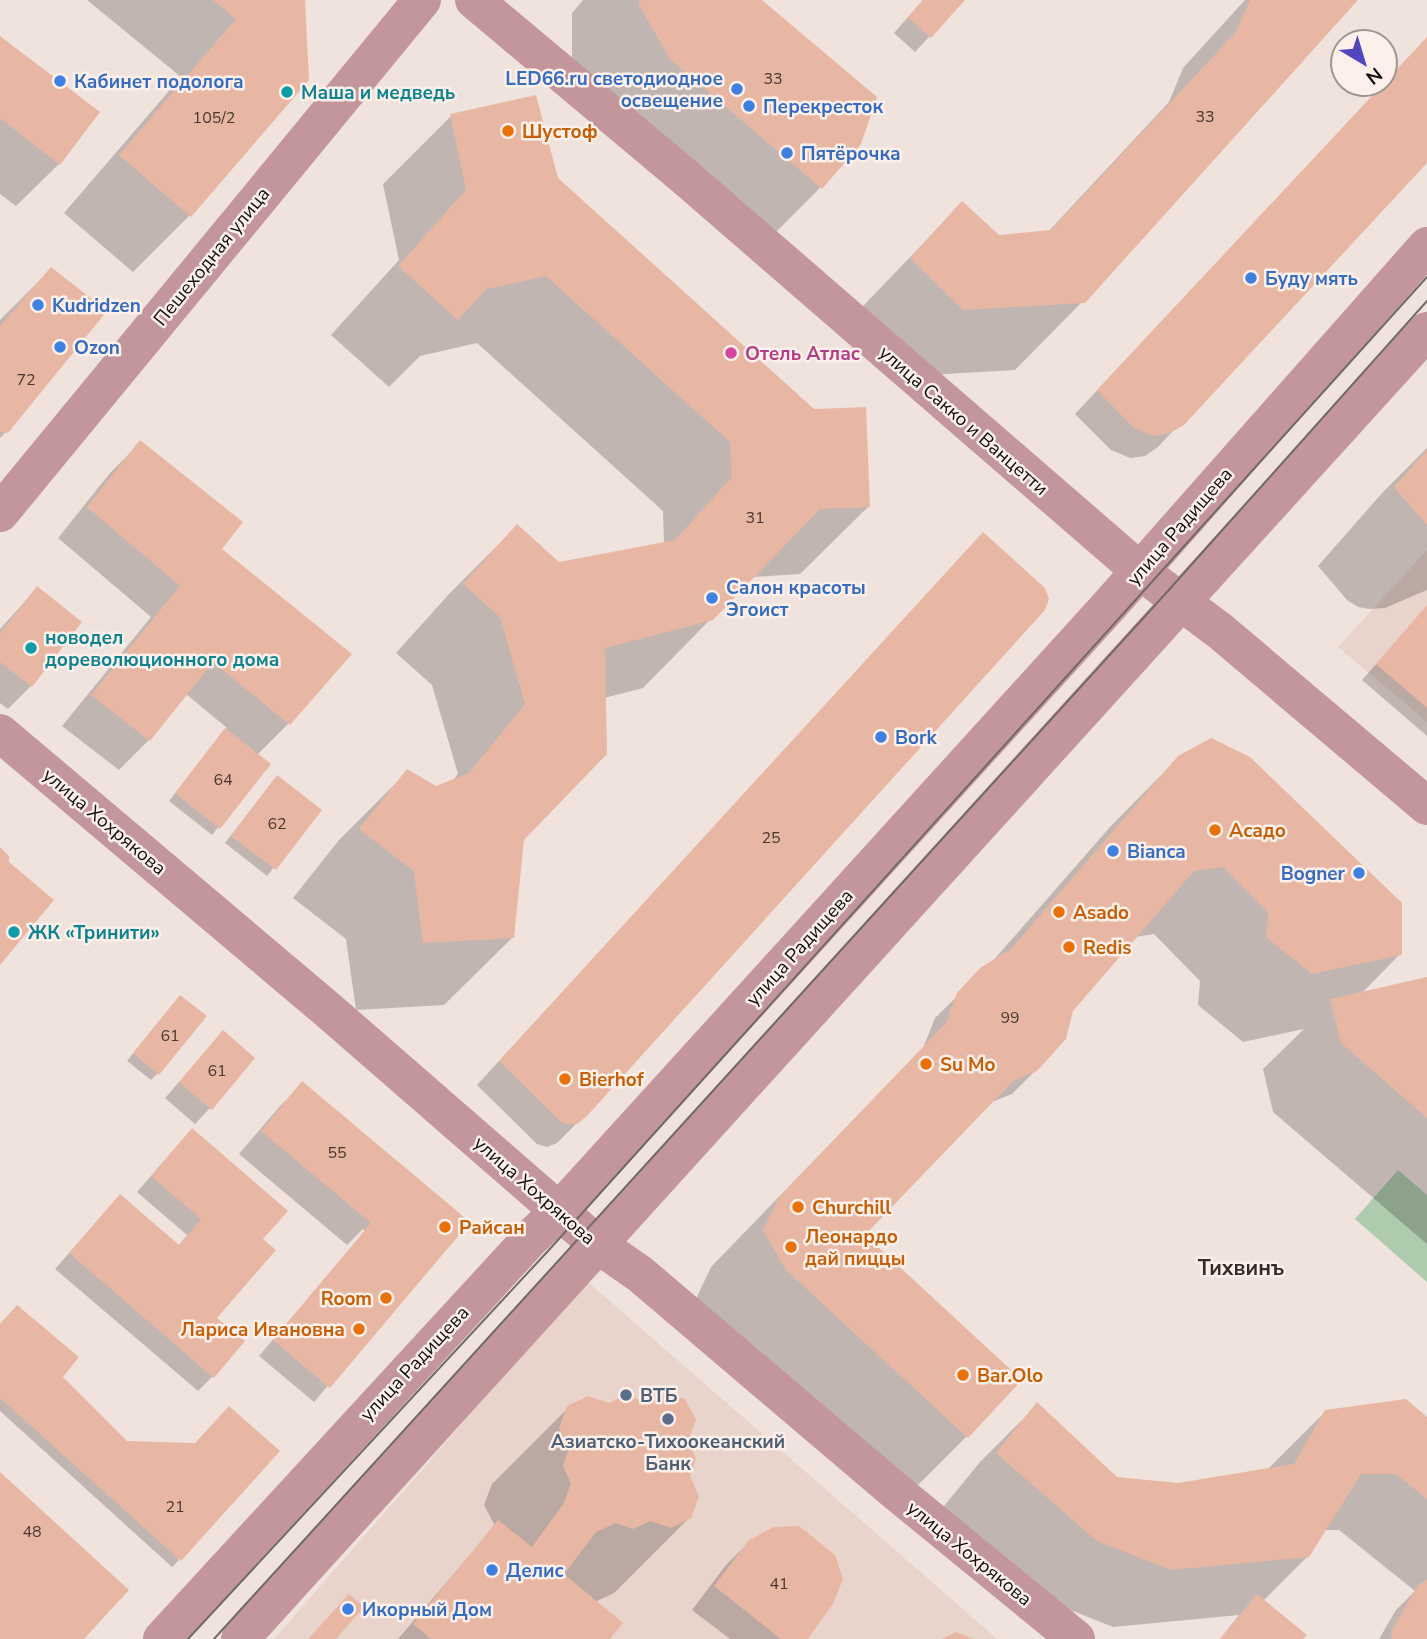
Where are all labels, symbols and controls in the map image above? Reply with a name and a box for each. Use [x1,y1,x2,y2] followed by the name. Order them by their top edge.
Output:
[1329,28,1399,98] north arrow
[1360,61,1387,90] text: N
[505,66,723,114] place label: LED66.ru светодиодное освещение
[763,68,783,90] house number: 33
[74,69,244,95] place label: Кабинет подолога
[52,73,68,89] marker: Кабинет подолога
[301,80,455,106] place label: Маша и медведь
[729,81,745,97] marker: LED66.ru светодиодное освещение
[279,84,295,100] marker: Маша и медведь
[763,94,884,120] place label: Перекресток
[741,98,757,114] marker: Перекресток
[1195,106,1215,128] house number: 33
[193,107,235,129] house number: 105/2
[522,119,598,145] place label: Шустоф
[500,123,516,139] marker: Шустоф
[801,141,901,167] place label: Пятёрочка
[779,145,795,161] marker: Пятёрочка
[148,182,276,331] street label: Пешеходная улица
[1265,266,1358,292] place label: Буду мять
[1243,270,1259,286] marker: Буду мять
[52,293,141,319] place label: Kudridzen
[30,297,46,313] marker: Kudridzen
[74,335,120,361] place label: Ozon
[52,339,68,355] marker: Ozon
[873,340,1054,502] street label: улица Сакко и Ванцетти
[745,341,860,367] place label: Отель Атлас
[723,345,739,361] marker: Отель Атлас
[16,369,36,391] house number: 72
[1121,462,1238,591] street label: улица Радищева
[745,507,765,529] house number: 31
[726,575,866,623] place label: Салон красоты Эгоист
[704,590,720,606] marker: Салон красоты Эгоист
[45,625,279,673] place label: новодел дореволюционного дома
[23,640,39,656] marker: новодел дореволюционного дома
[895,725,937,751] place label: Bork
[873,729,889,745] marker: Bork
[37,762,172,881] street label: улица Хохрякова
[213,769,233,791] house number: 64
[267,813,287,835] house number: 62
[1229,818,1286,844] place label: Асадо
[1207,822,1223,838] marker: Асадо
[761,827,781,849] house number: 25
[1127,839,1186,865] place label: Bianca
[1105,843,1121,859] marker: Bianca
[1281,861,1346,887] place label: Bogner
[1351,865,1367,881] marker: Bogner
[740,884,859,1012] street label: улица Радищева
[1073,900,1129,926] place label: Asado
[1051,904,1067,920] marker: Asado
[28,920,160,946] place label: ЖК «Тринити»
[6,924,22,940] marker: ЖК «Тринити»
[1083,935,1132,961] place label: Redis
[1061,939,1077,955] marker: Redis
[1000,1007,1020,1029] house number: 99
[160,1025,180,1047] house number: 61
[940,1052,996,1078] place label: Su Mo
[918,1056,934,1072] marker: Su Mo
[207,1060,227,1082] house number: 61
[579,1067,645,1093] place label: Bierhof
[557,1071,573,1087] marker: Bierhof
[468,1131,601,1251] street label: улица Хохрякова
[327,1142,347,1164] house number: 55
[812,1195,891,1221] place label: Churchill
[790,1199,806,1215] marker: Churchill
[459,1215,525,1241] place label: Райсан
[437,1219,453,1235] marker: Райсан
[805,1224,905,1272] place label: Леонардо дай пиццы
[783,1239,799,1255] marker: Леонардо дай пиццы
[1198,1254,1284,1282] district label: Тихвинъ
[321,1286,372,1312] place label: Room
[378,1290,394,1306] marker: Room
[354,1300,475,1427] street label: улица Радищева
[180,1317,345,1343] place label: Лариса Ивановна
[351,1321,367,1337] marker: Лариса Ивановна
[977,1363,1043,1389] place label: Bar.Olo
[955,1367,971,1383] marker: Bar.Olo
[640,1383,678,1409] place label: ВТБ
[618,1387,634,1403] marker: ВТБ
[660,1411,676,1427] marker: Азиатско-Тихоокеанский Банк
[551,1429,785,1477] place label: Азиатско-Тихоокеанский Банк
[901,1495,1037,1612] street label: улица Хохрякова
[165,1496,185,1518] house number: 21
[22,1521,42,1543] house number: 48
[506,1558,564,1584] place label: Делис
[484,1562,500,1578] marker: Делис
[769,1573,789,1595] house number: 41
[362,1597,492,1623] place label: Икорный Дом
[340,1601,356,1617] marker: Икорный Дом

